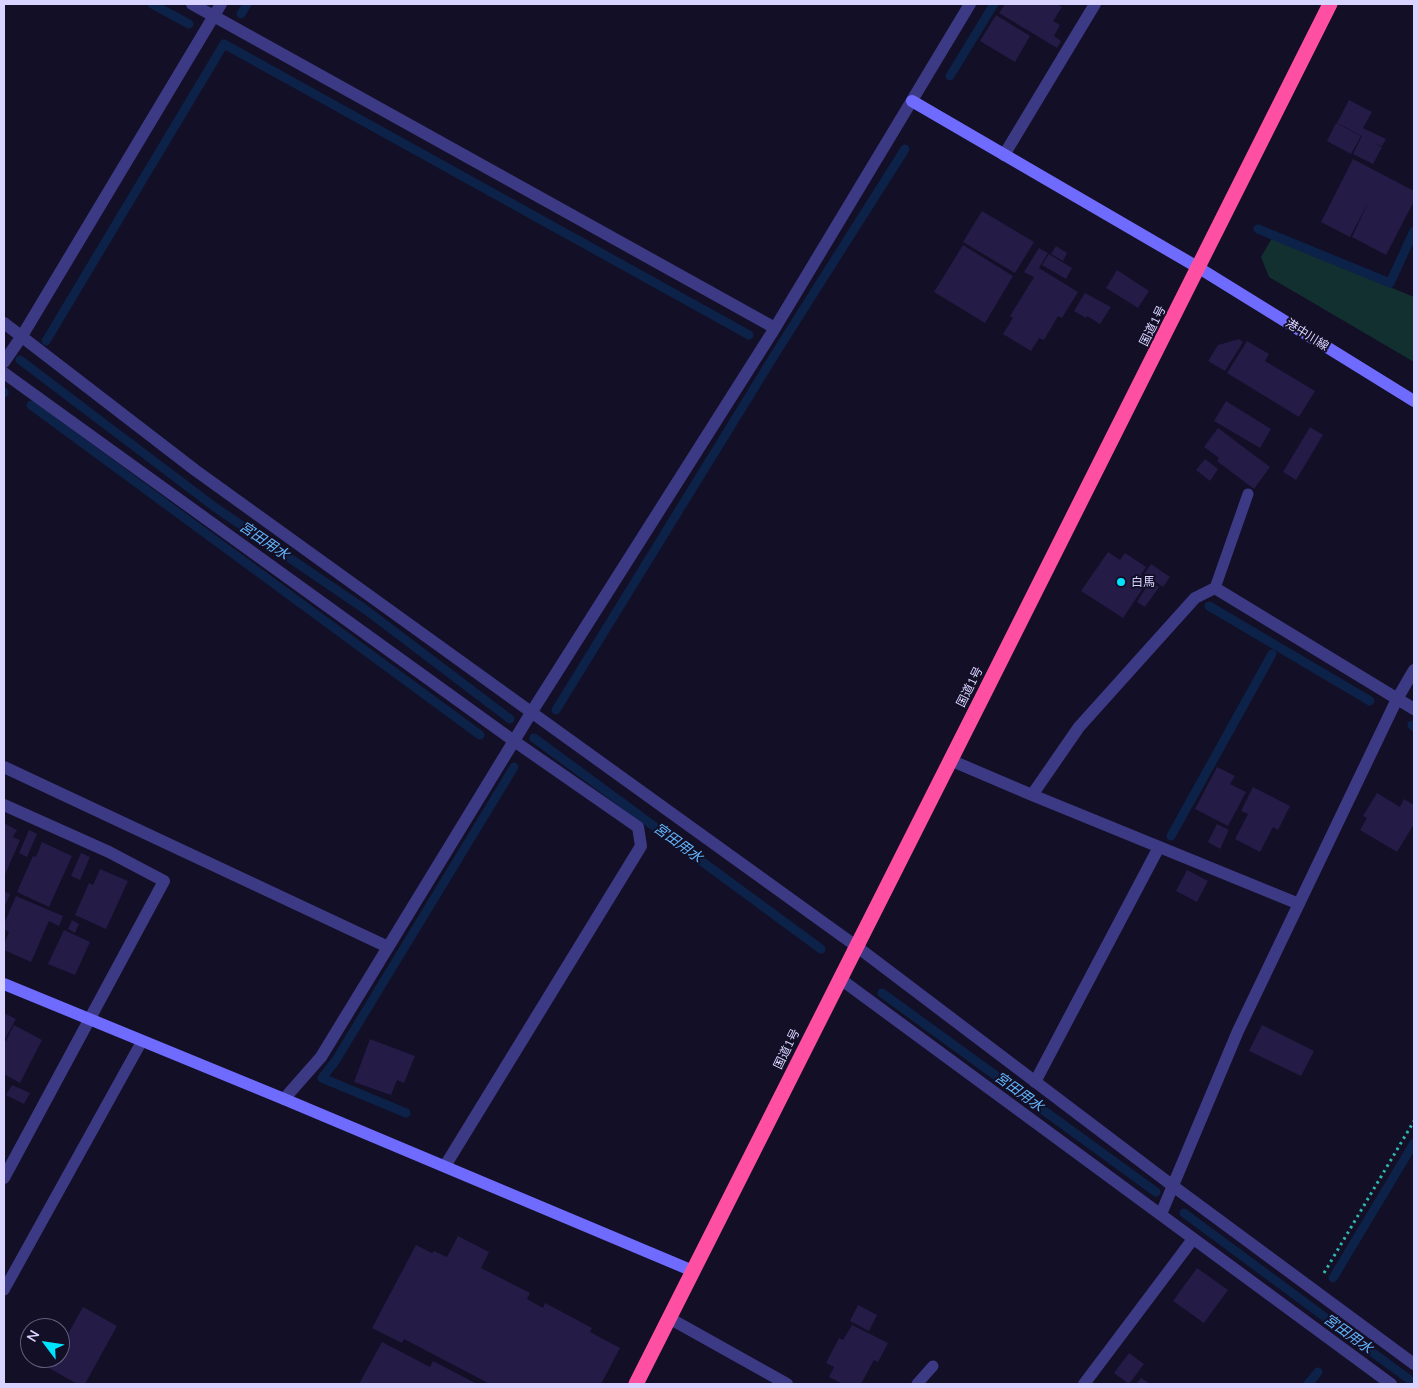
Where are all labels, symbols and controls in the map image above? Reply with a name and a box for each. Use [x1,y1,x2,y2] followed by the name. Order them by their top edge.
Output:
[1137,303,1169,349] street label: 国道1号
[1283,316,1331,354] street label: 港中川線
[236,518,292,564] water label: 宮田用水
[1131,575,1155,589] place label: 白馬
[1115,576,1127,588] marker: 白馬
[954,664,986,710] street label: 国道1号
[650,820,706,866] water label: 宮田用水
[771,1026,803,1072] street label: 国道1号
[991,1069,1047,1115] water label: 宮田用水
[1320,1311,1376,1357] water label: 宮田用水
[20,1318,70,1368] north arrow
[23,1327,43,1345] text: N

